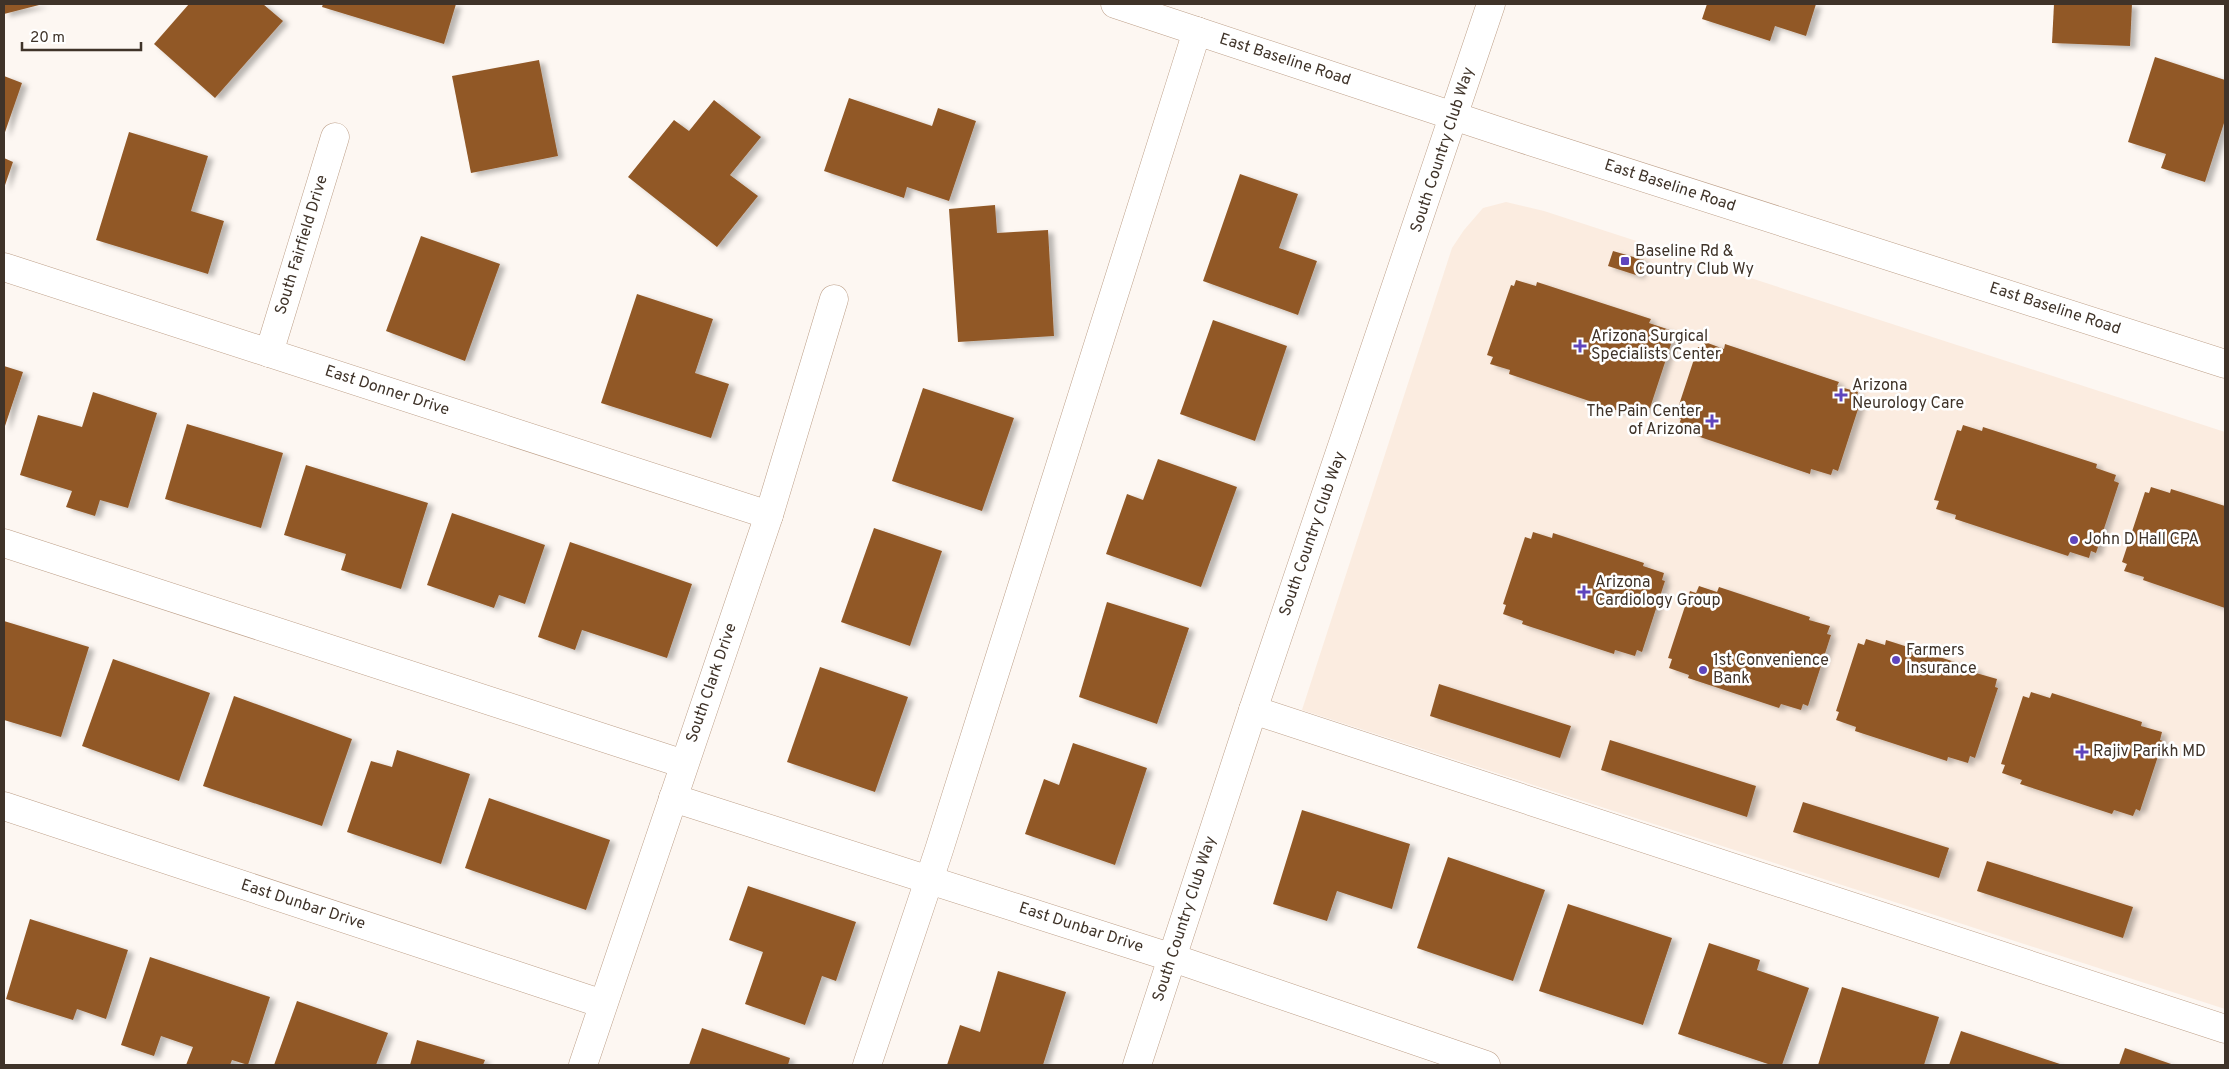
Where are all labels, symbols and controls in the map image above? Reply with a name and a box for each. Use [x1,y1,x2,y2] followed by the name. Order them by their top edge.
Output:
[22,20,141,52] scale bar
[30,29,65,48] text: 20 m
[1217,29,1353,91] street label: East Baseline Road
[1407,65,1479,235] street label: South Country Club Way
[1602,155,1738,217] street label: East Baseline Road
[271,173,333,317] street label: South Fairfield Drive
[1635,242,1754,280] place label: Baseline Rd & Country Club Wy
[1619,255,1631,267] marker: Baseline Rd & Country Club Wy
[1987,278,2123,340] street label: East Baseline Road
[1591,327,1721,365] place label: Arizona Surgical Specialists Center
[1573,339,1587,353] marker: Arizona Surgical Specialists Center
[322,361,452,421] street label: East Donner Drive
[1852,376,1964,414] place label: Arizona Neurology Care
[1834,388,1848,402] marker: Arizona Neurology Care
[1586,402,1701,440] place label: The Pain Center of Arizona
[1705,414,1719,428] marker: The Pain Center of Arizona
[1275,449,1351,619] street label: South Country Club Way
[2084,530,2199,550] place label: John D Hall CPA
[2068,534,2080,546] marker: John D Hall CPA
[1595,573,1720,611] place label: Arizona Cardiology Group
[1577,585,1591,599] marker: Arizona Cardiology Group
[682,621,742,745] street label: South Clark Drive
[1906,641,1977,679] place label: Farmers Insurance
[1713,651,1829,689] place label: 1st Convenience Bank
[1890,654,1902,666] marker: Farmers Insurance
[1697,664,1709,676] marker: 1st Convenience Bank
[2093,742,2206,762] place label: Rajiv Parikh MD
[2075,745,2089,759] marker: Rajiv Parikh MD
[1149,834,1221,1004] street label: South Country Club Way
[238,875,368,935] street label: East Dunbar Drive
[1016,898,1146,958] street label: East Dunbar Drive

